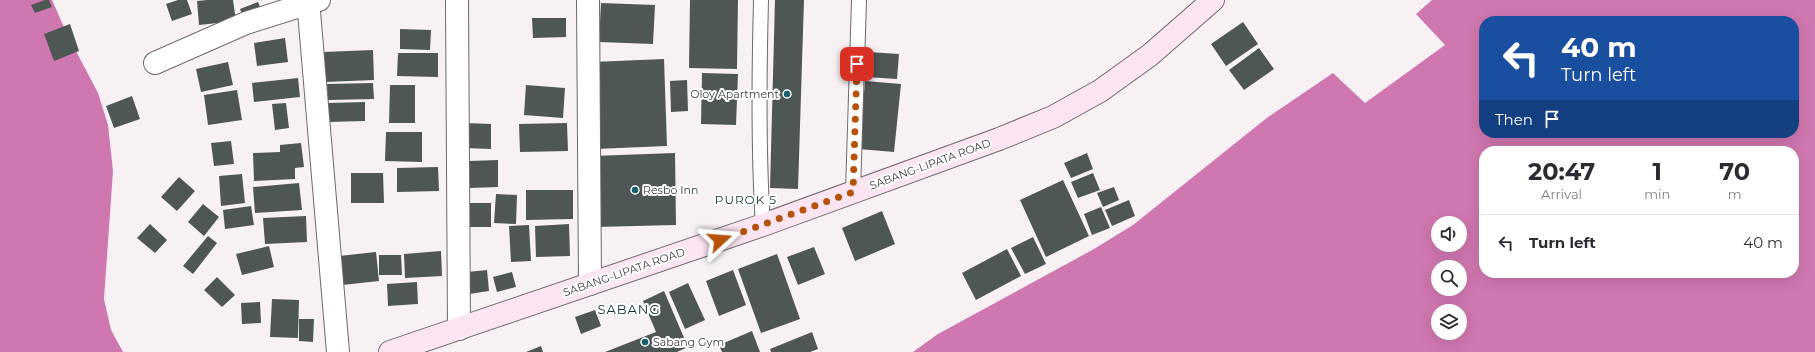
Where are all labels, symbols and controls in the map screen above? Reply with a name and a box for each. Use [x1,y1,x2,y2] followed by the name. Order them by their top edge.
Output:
[1561,30,1637,64] text: 40 m
[1495,32,1547,84] icon: left
[840,47,874,81] pin
[846,53,868,75] icon: arrive
[1561,64,1636,86] text: Turn left
[690,87,780,101] place label: Oloy Apartment
[782,89,792,99] marker: Oloy Apartment
[1541,108,1563,130] icon: arrive
[1495,110,1533,129] text: Then
[868,136,992,192] street label: SABANG-LIPATA ROAD
[1528,157,1595,186] text: 20:47
[1653,157,1662,186] text: 1
[1719,157,1750,186] text: 70
[643,183,698,197] place label: Resbo Inn
[630,185,640,195] marker: Resbo Inn
[1541,186,1582,202] text: Arrival
[1644,186,1670,202] text: min
[1728,186,1742,202] text: m
[715,192,777,207] district label: PUROK 5
[1431,216,1467,340] map controls
[1431,216,1467,252] button: sound
[699,219,741,261] position arrow
[1495,232,1517,254] icon: left
[1529,233,1596,252] text: Turn left
[1743,233,1783,252] text: 40 m
[561,245,687,299] street label: SABANG-LIPATA ROAD
[1431,260,1467,296] button: search
[597,301,661,317] district label: SABANG
[1431,304,1467,340] button: layers
[653,335,724,349] place label: Sabang Gym
[640,337,650,347] marker: Sabang Gym

